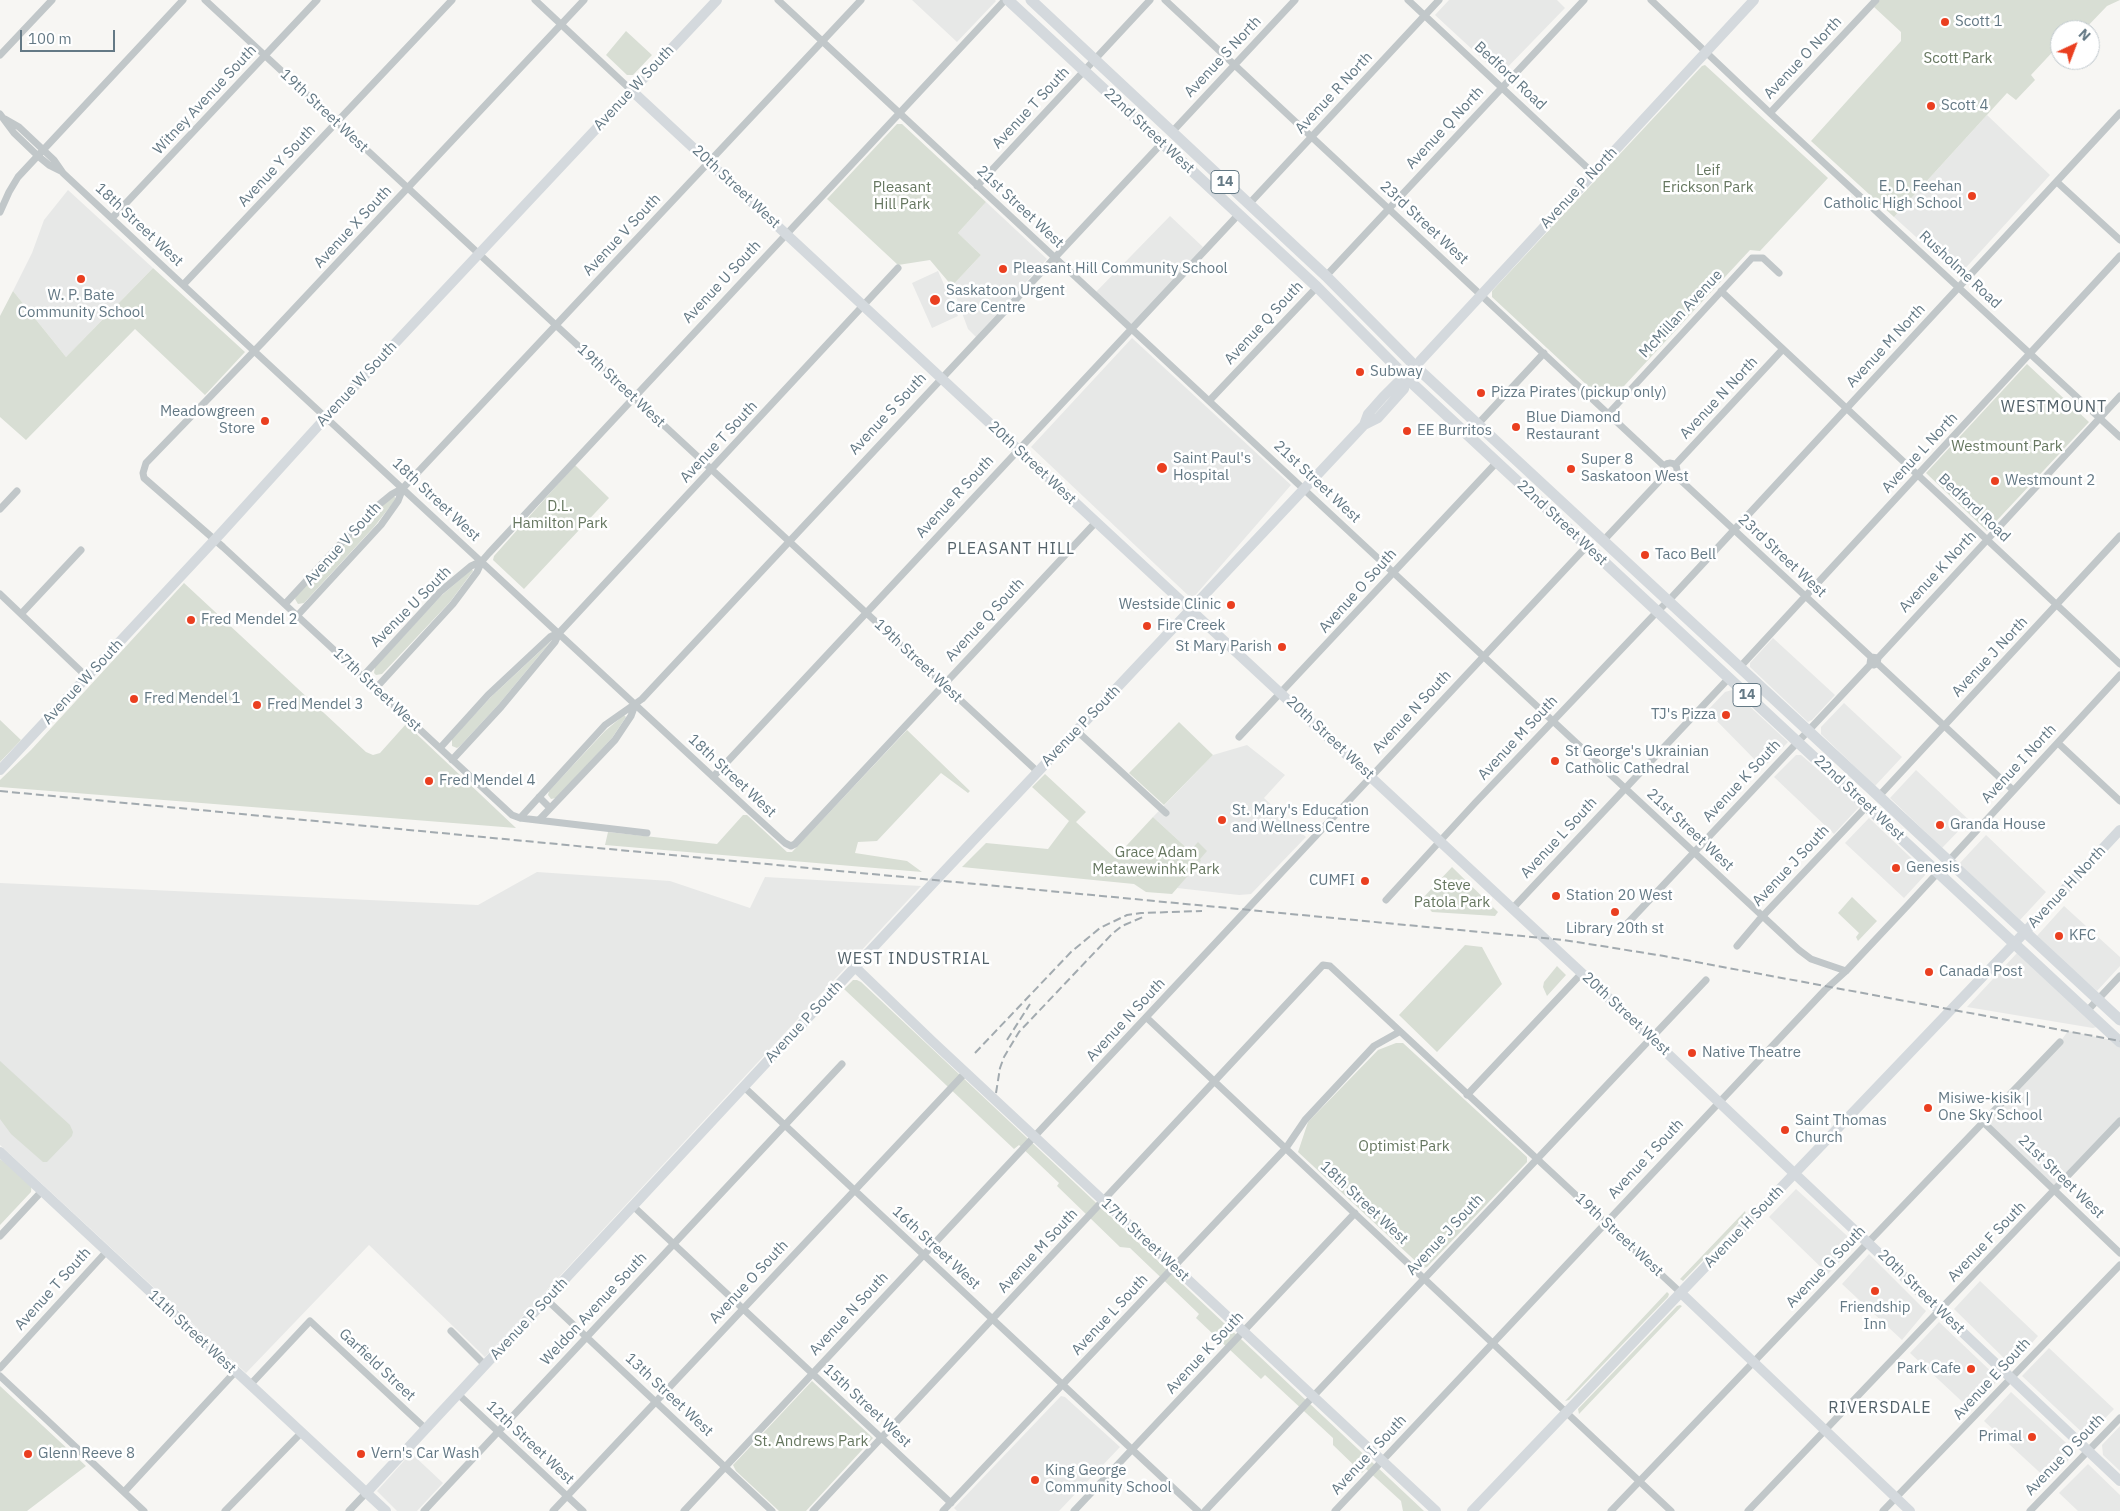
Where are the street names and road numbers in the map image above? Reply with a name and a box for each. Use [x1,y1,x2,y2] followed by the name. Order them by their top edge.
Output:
[1181,13,1265,101] street label: Avenue S North
[1760,13,1846,103] street label: Avenue O North
[1470,38,1550,114] street label: Bedford Road
[150,42,260,158] street label: Witney Avenue South
[590,42,678,134] street label: Avenue W South
[1292,48,1376,138] street label: Avenue R North
[989,63,1073,153] street label: Avenue T South
[276,66,372,156] street label: 19th Street West
[1402,83,1488,173] street label: Avenue Q North
[1100,84,1198,178] street label: 22nd Street West
[234,121,320,211] street label: Avenue Y South
[688,142,784,232] street label: 20th Street West
[1537,144,1621,232] street label: Avenue P North
[973,162,1067,252] street label: 21st Street West
[1211,170,1239,193] road number: 14
[1376,177,1472,269] street label: 23rd Street West
[91,180,187,270] street label: 18th Street West
[310,182,396,272] street label: Avenue X South
[579,190,665,280] street label: Avenue V South
[1915,227,2005,313] street label: Rusholme Road
[679,237,765,327] street label: Avenue U South
[1636,266,1726,362] street label: McMillan Avenue
[1221,278,1307,368] street label: Avenue Q South
[1843,300,1929,392] street label: Avenue M North
[313,338,401,430] street label: Avenue W South
[573,341,669,431] street label: 19th Street West
[1676,353,1762,443] street label: Avenue N North
[846,369,930,459] street label: Avenue S South
[677,397,761,487] street label: Avenue T South
[1878,409,1962,497] street label: Avenue L North
[984,418,1080,508] street label: 20th Street West
[1270,437,1364,527] street label: 21st Street West
[912,452,998,542] street label: Avenue R South
[388,455,484,545] street label: 18th Street West
[1934,470,2014,546] street label: Bedford Road
[1513,476,1611,570] street label: 22nd Street West
[301,499,385,589] street label: Avenue V South
[1734,510,1830,602] street label: 23rd Street West
[1896,527,1980,617] street label: Avenue K North
[1315,545,1401,637] street label: Avenue O South
[367,563,455,651] street label: Avenue U South
[942,575,1028,665] street label: Avenue Q South
[1948,613,2032,701] street label: Avenue J North
[870,616,966,706] street label: 19th Street West
[39,636,127,728] street label: Avenue W South
[329,645,425,735] street label: 17th Street West
[1369,667,1455,757] street label: Avenue N South
[1038,682,1124,770] street label: Avenue P South
[1733,684,1761,706] road number: 14
[1474,692,1562,784] street label: Avenue M South
[1282,693,1378,783] street label: 20th Street West
[1978,721,2060,807] street label: Avenue I North
[684,731,780,821] street label: 18th Street West
[1699,736,1785,826] street label: Avenue K South
[1810,751,1908,845] street label: 22nd Street West
[1643,785,1737,875] street label: 21st Street West
[1517,794,1601,882] street label: Avenue L South
[1749,822,1833,910] street label: Avenue J South
[2024,842,2110,932] street label: Avenue H North
[1578,969,1674,1059] street label: 20th Street West
[1083,975,1169,1065] street label: Avenue N South
[761,977,847,1067] street label: Avenue P South
[1604,1115,1688,1203] street label: Avenue I South
[2014,1131,2108,1223] street label: 21st Street West
[1316,1158,1412,1248] street label: 18th Street West
[1700,1182,1788,1272] street label: Avenue H South
[1571,1190,1667,1280] street label: 19th Street West
[1403,1191,1487,1279] street label: Avenue J South
[1097,1195,1193,1285] street label: 17th Street West
[1944,1198,2030,1286] street label: Avenue F South
[888,1203,984,1293] street label: 16th Street West
[994,1205,1082,1297] street label: Avenue M South
[1782,1222,1870,1312] street label: Avenue G South
[706,1237,792,1327] street label: Avenue O South
[11,1244,95,1334] street label: Avenue T South
[1874,1246,1968,1338] street label: 20th Street West
[537,1249,651,1369] street label: Weldon Avenue South
[806,1269,892,1359] street label: Avenue N South
[1068,1271,1152,1359] street label: Avenue L South
[486,1274,572,1364] street label: Avenue P South
[144,1287,240,1377] street label: 11th Street West
[1162,1308,1248,1398] street label: Avenue K South
[335,1325,419,1405] street label: Garfield Street
[1950,1334,2034,1424] street label: Avenue E South
[621,1350,717,1440] street label: 13th Street West
[819,1361,915,1451] street label: 15th Street West
[482,1398,578,1488] street label: 12th Street West
[2021,1410,2109,1500] street label: Avenue D South
[1327,1411,1411,1499] street label: Avenue I South

